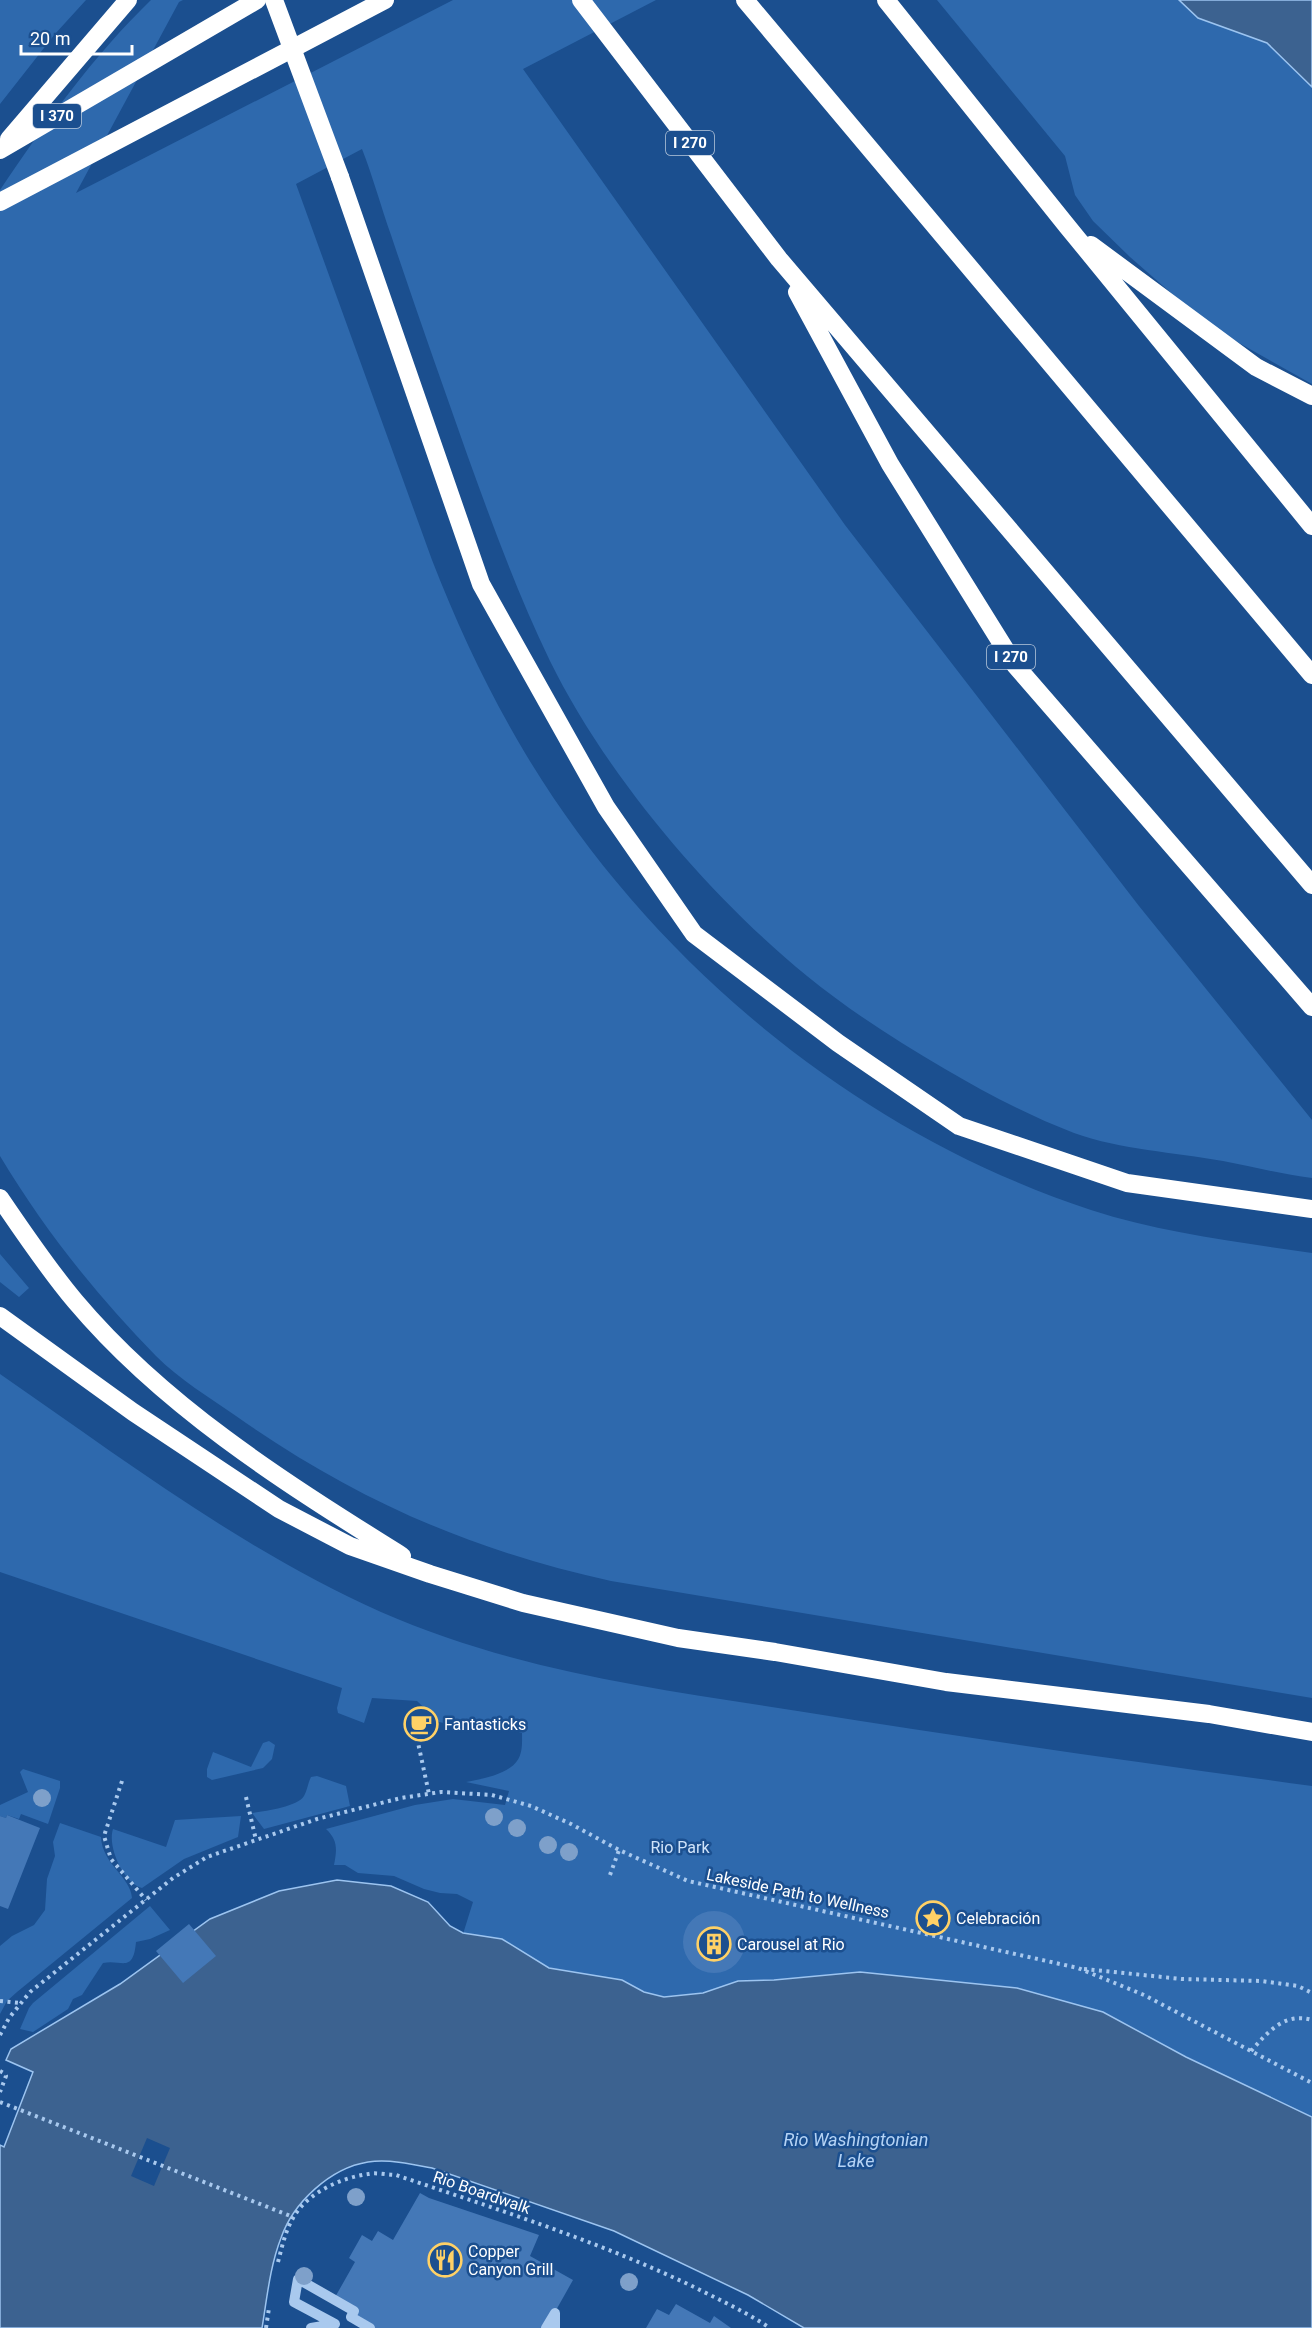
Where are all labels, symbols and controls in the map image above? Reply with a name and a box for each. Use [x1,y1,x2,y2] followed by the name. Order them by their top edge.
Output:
[21,18,132,56] scale bar
[30,28,70,49] text: 20 m
[33,104,81,128] road number: I 370
[666,131,714,155] road number: I 270
[987,645,1035,669] road number: I 270
[403,1706,439,1742] cafe icon: Fantasticks
[444,1715,526,1734] place label: Fantasticks
[650,1838,710,1857] park label: Rio Park
[705,1865,891,1922] street label: Lakeside Path to Wellness
[915,1900,951,1936] place icon: Celebración
[956,1909,1040,1928] place label: Celebración
[696,1926,732,1962] building icon: Carousel at Rio
[737,1935,845,1954] place label: Carousel at Rio
[784,2129,928,2171] water label: Rio Washingtonian Lake
[431,2167,534,2218] street label: Rio Boardwalk
[427,2242,463,2278] restaurant icon: Copper Canyon Grill
[468,2242,553,2279] place label: Copper Canyon Grill

